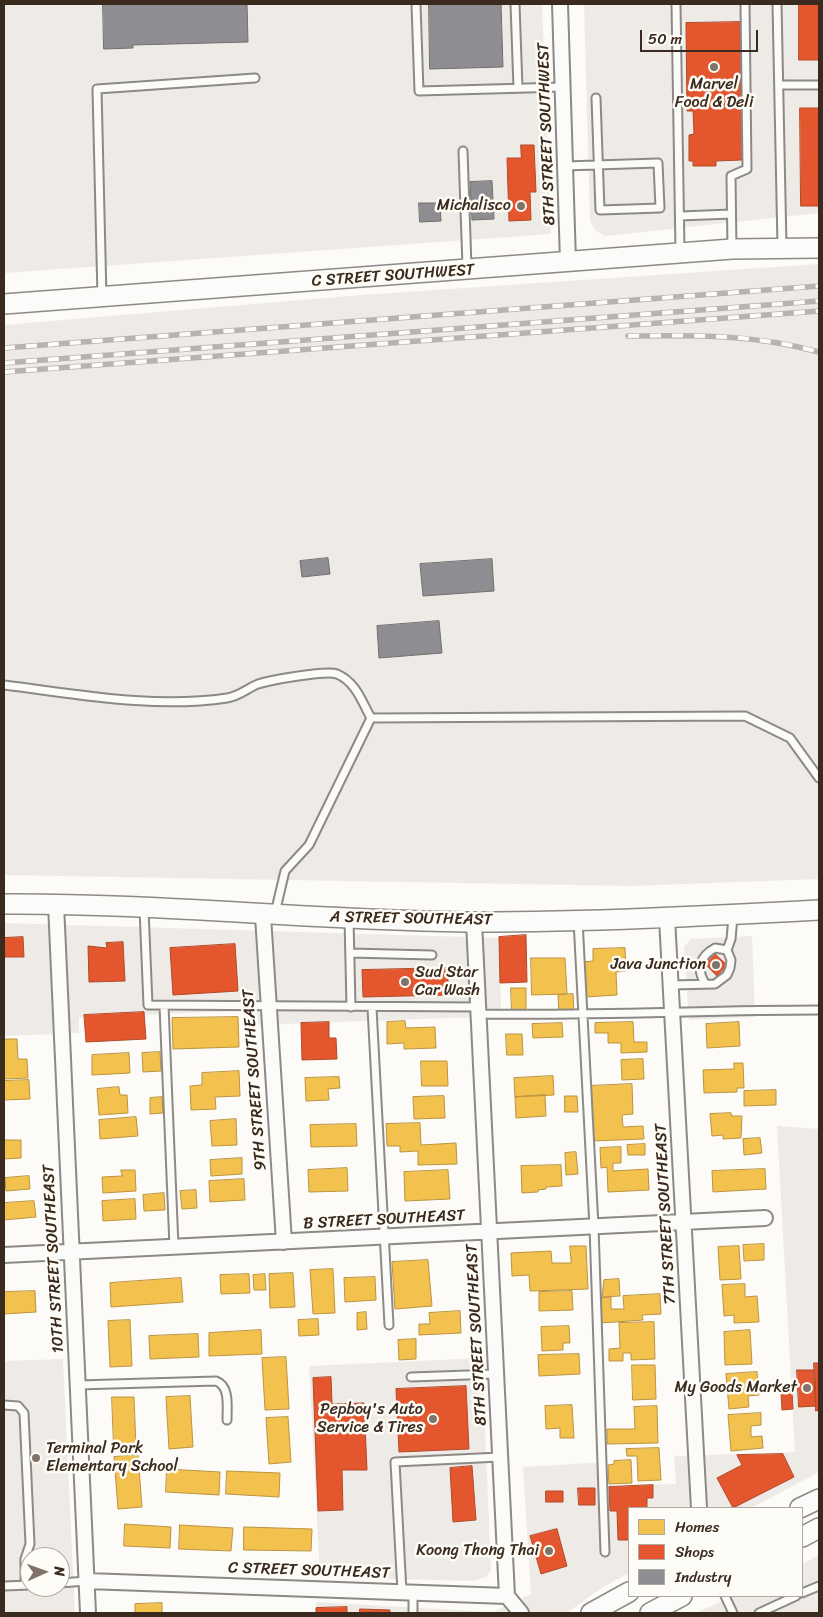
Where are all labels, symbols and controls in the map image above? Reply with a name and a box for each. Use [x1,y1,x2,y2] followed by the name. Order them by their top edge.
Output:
[643,20,760,52] scale bar
[648,26,682,52] text: 50 m
[534,42,560,226] street label: 8TH STREET SOUTHWEST
[708,61,720,73] marker: Marvel Food & Deli
[675,75,753,113] place label: Marvel Food & Deli
[437,196,511,216] place label: Michalisco
[515,200,527,212] marker: Michalisco
[311,261,475,291] street label: C STREET SOUTHWEST
[330,908,492,930] street label: A STREET SOUTHEAST
[611,955,706,975] place label: Java Junction
[710,959,722,971] marker: Java Junction
[415,963,480,1001] place label: Sud Star Car Wash
[399,976,411,988] marker: Sud Star Car Wash
[239,989,271,1171] street label: 9TH STREET SOUTHEAST
[652,1123,680,1305] street label: 7TH STREET SOUTHEAST
[39,1164,69,1354] street label: 10TH STREET SOUTHEAST
[303,1206,465,1234] street label: B STREET SOUTHEAST
[463,1244,491,1426] street label: 8TH STREET SOUTHEAST
[674,1378,797,1398] place label: My Goods Market
[801,1382,813,1394] marker: My Goods Market
[317,1400,423,1438] place label: Pepboy's Auto Service & Tires
[427,1413,439,1425] marker: Pepboy's Auto Service & Tires
[46,1439,178,1477] place label: Terminal Park Elementary School
[30,1452,42,1464] marker: Terminal Park Elementary School
[628,1507,803,1597] legend
[675,1514,719,1540] text: Homes
[675,1539,714,1565] text: Shops
[416,1541,539,1561] place label: Koong Thong Thai
[543,1545,555,1557] marker: Koong Thong Thai
[20,1547,70,1597] north arrow
[228,1559,390,1583] street label: C STREET SOUTHEAST
[675,1564,732,1590] text: Industry
[47,1566,72,1577] text: N

